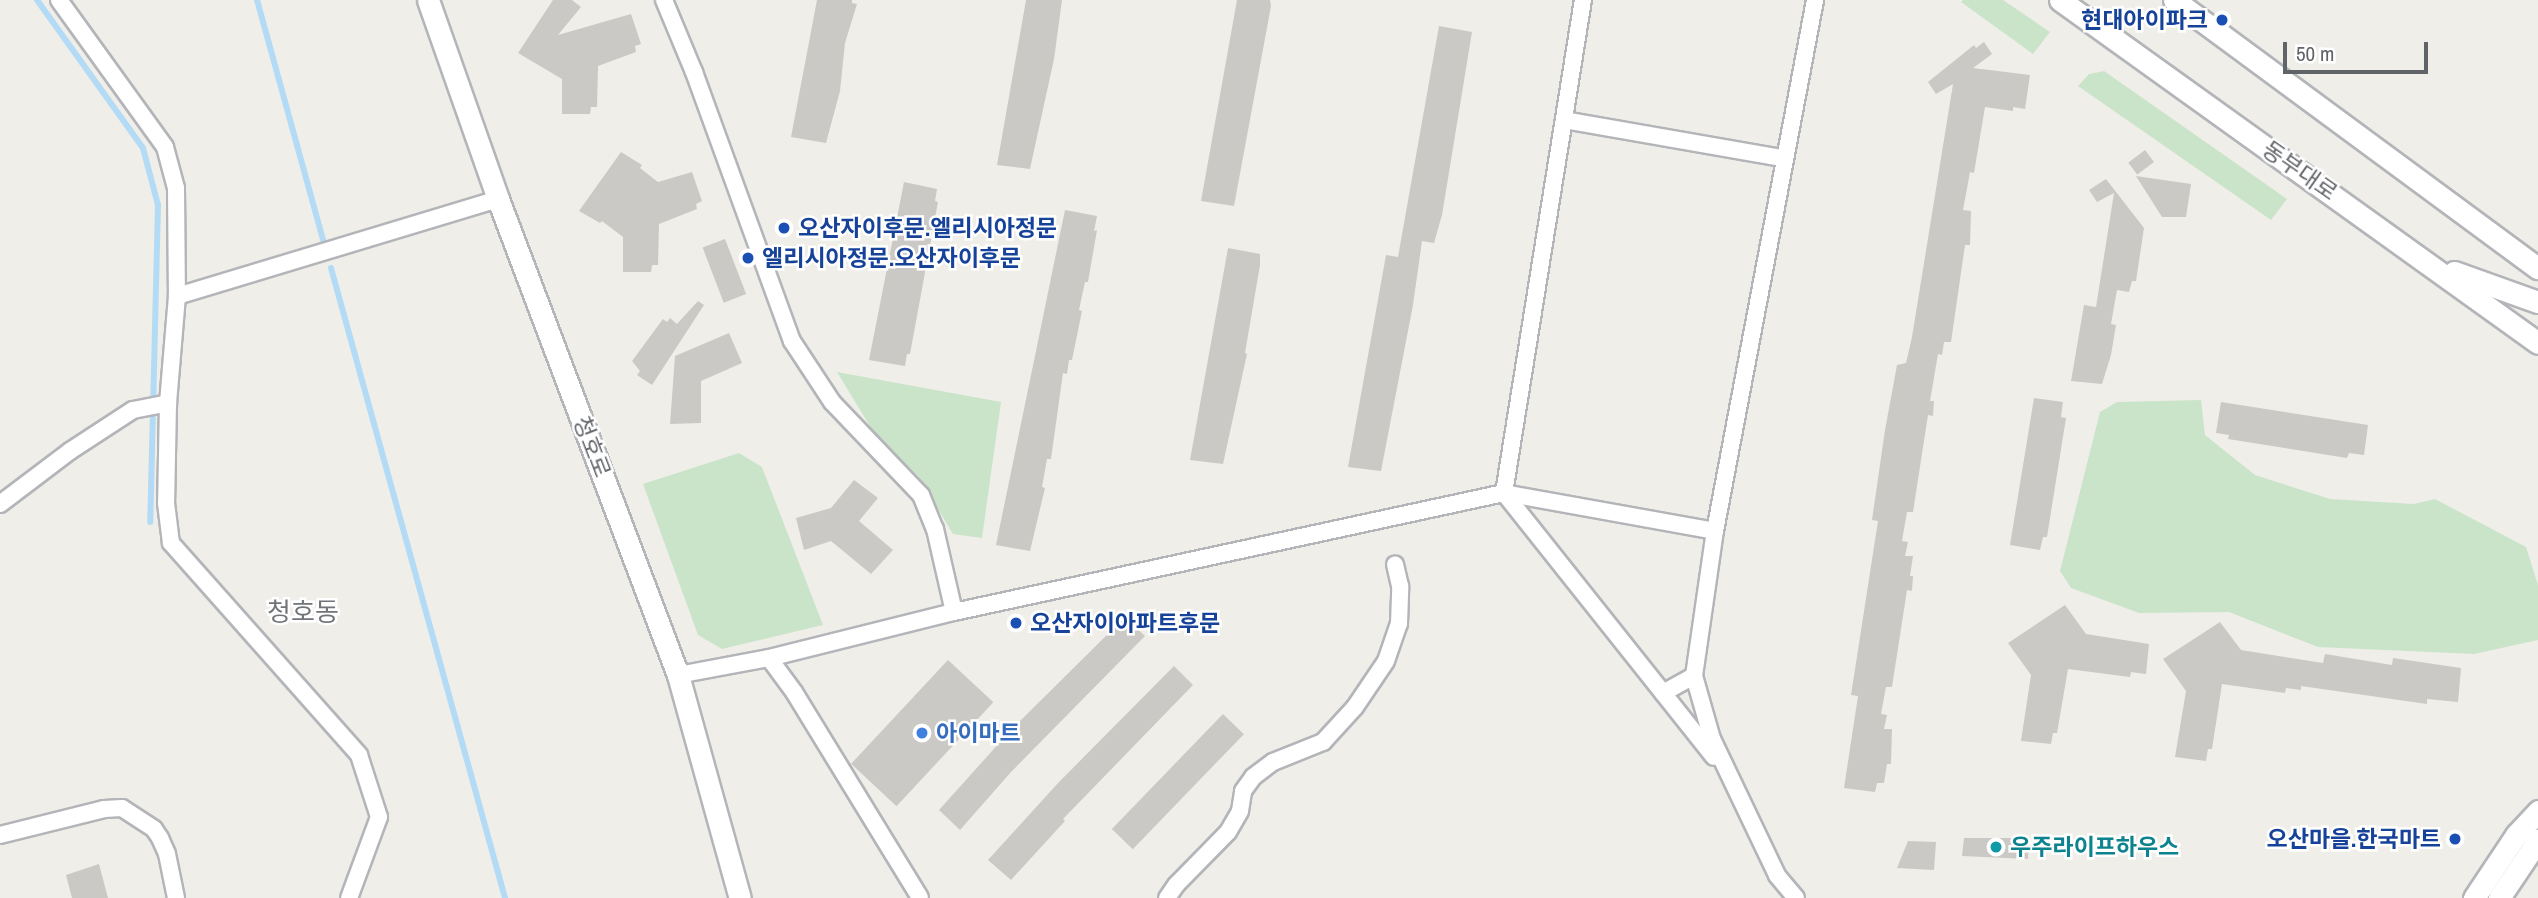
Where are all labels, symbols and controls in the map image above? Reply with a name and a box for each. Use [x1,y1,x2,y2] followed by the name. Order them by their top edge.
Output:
[2081,6,2208,34] place label: 현대아이파크
[2214,12,2230,28] marker: 현대아이파크
[2286,28,2431,72] scale bar
[2296,39,2334,68] text: 50 m
[2257,135,2343,207] street label: 동부대로
[798,214,1057,242] place label: 오산자이후문.엘리시아정문
[776,220,792,236] marker: 오산자이후문.엘리시아정문
[762,244,1021,272] place label: 엘리시아정문.오산자이후문
[740,250,756,266] marker: 엘리시아정문.오산자이후문
[568,412,616,482] street label: 청호로
[267,596,339,628] district label: 청호동
[1030,609,1220,637] place label: 오산자이아파트후문
[1008,615,1024,631] marker: 오산자이아파트후문
[936,719,1021,747] place label: 아이마트
[914,725,930,741] marker: 아이마트
[2266,825,2441,853] place label: 오산마을.한국마트
[2447,831,2463,847] marker: 오산마을.한국마트
[2010,833,2179,861] place label: 우주라이프하우스
[1988,839,2004,855] marker: 우주라이프하우스

